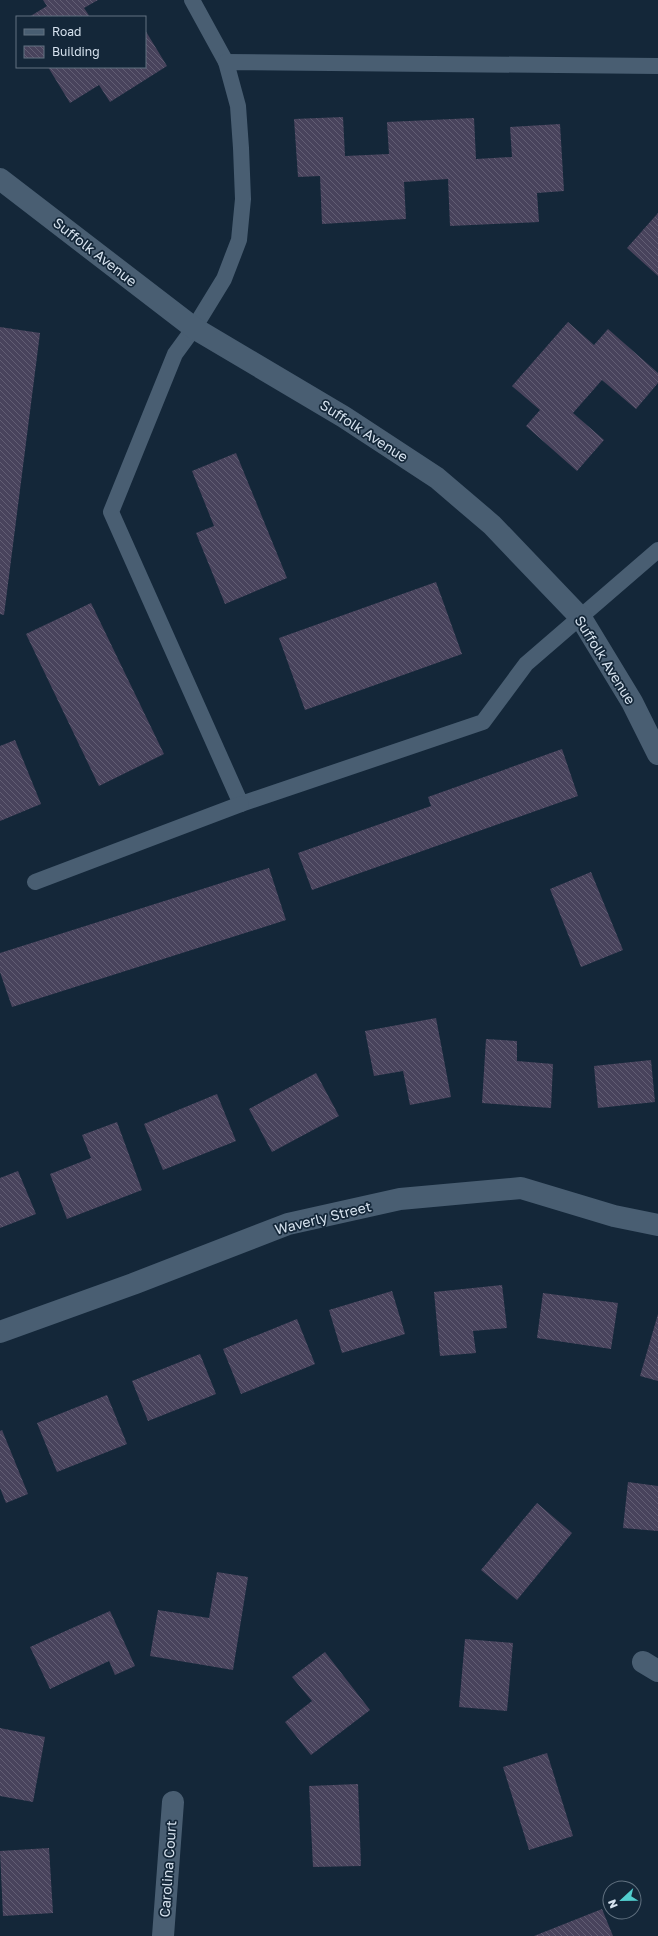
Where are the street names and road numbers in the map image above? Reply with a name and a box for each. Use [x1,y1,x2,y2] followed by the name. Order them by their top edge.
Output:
[50,214,140,290] street label: Suffolk Avenue
[317,396,411,465] street label: Suffolk Avenue
[571,612,639,707] street label: Suffolk Avenue
[273,1197,373,1238] street label: Waverly Street
[156,1820,179,1918] street label: Carolina Court

